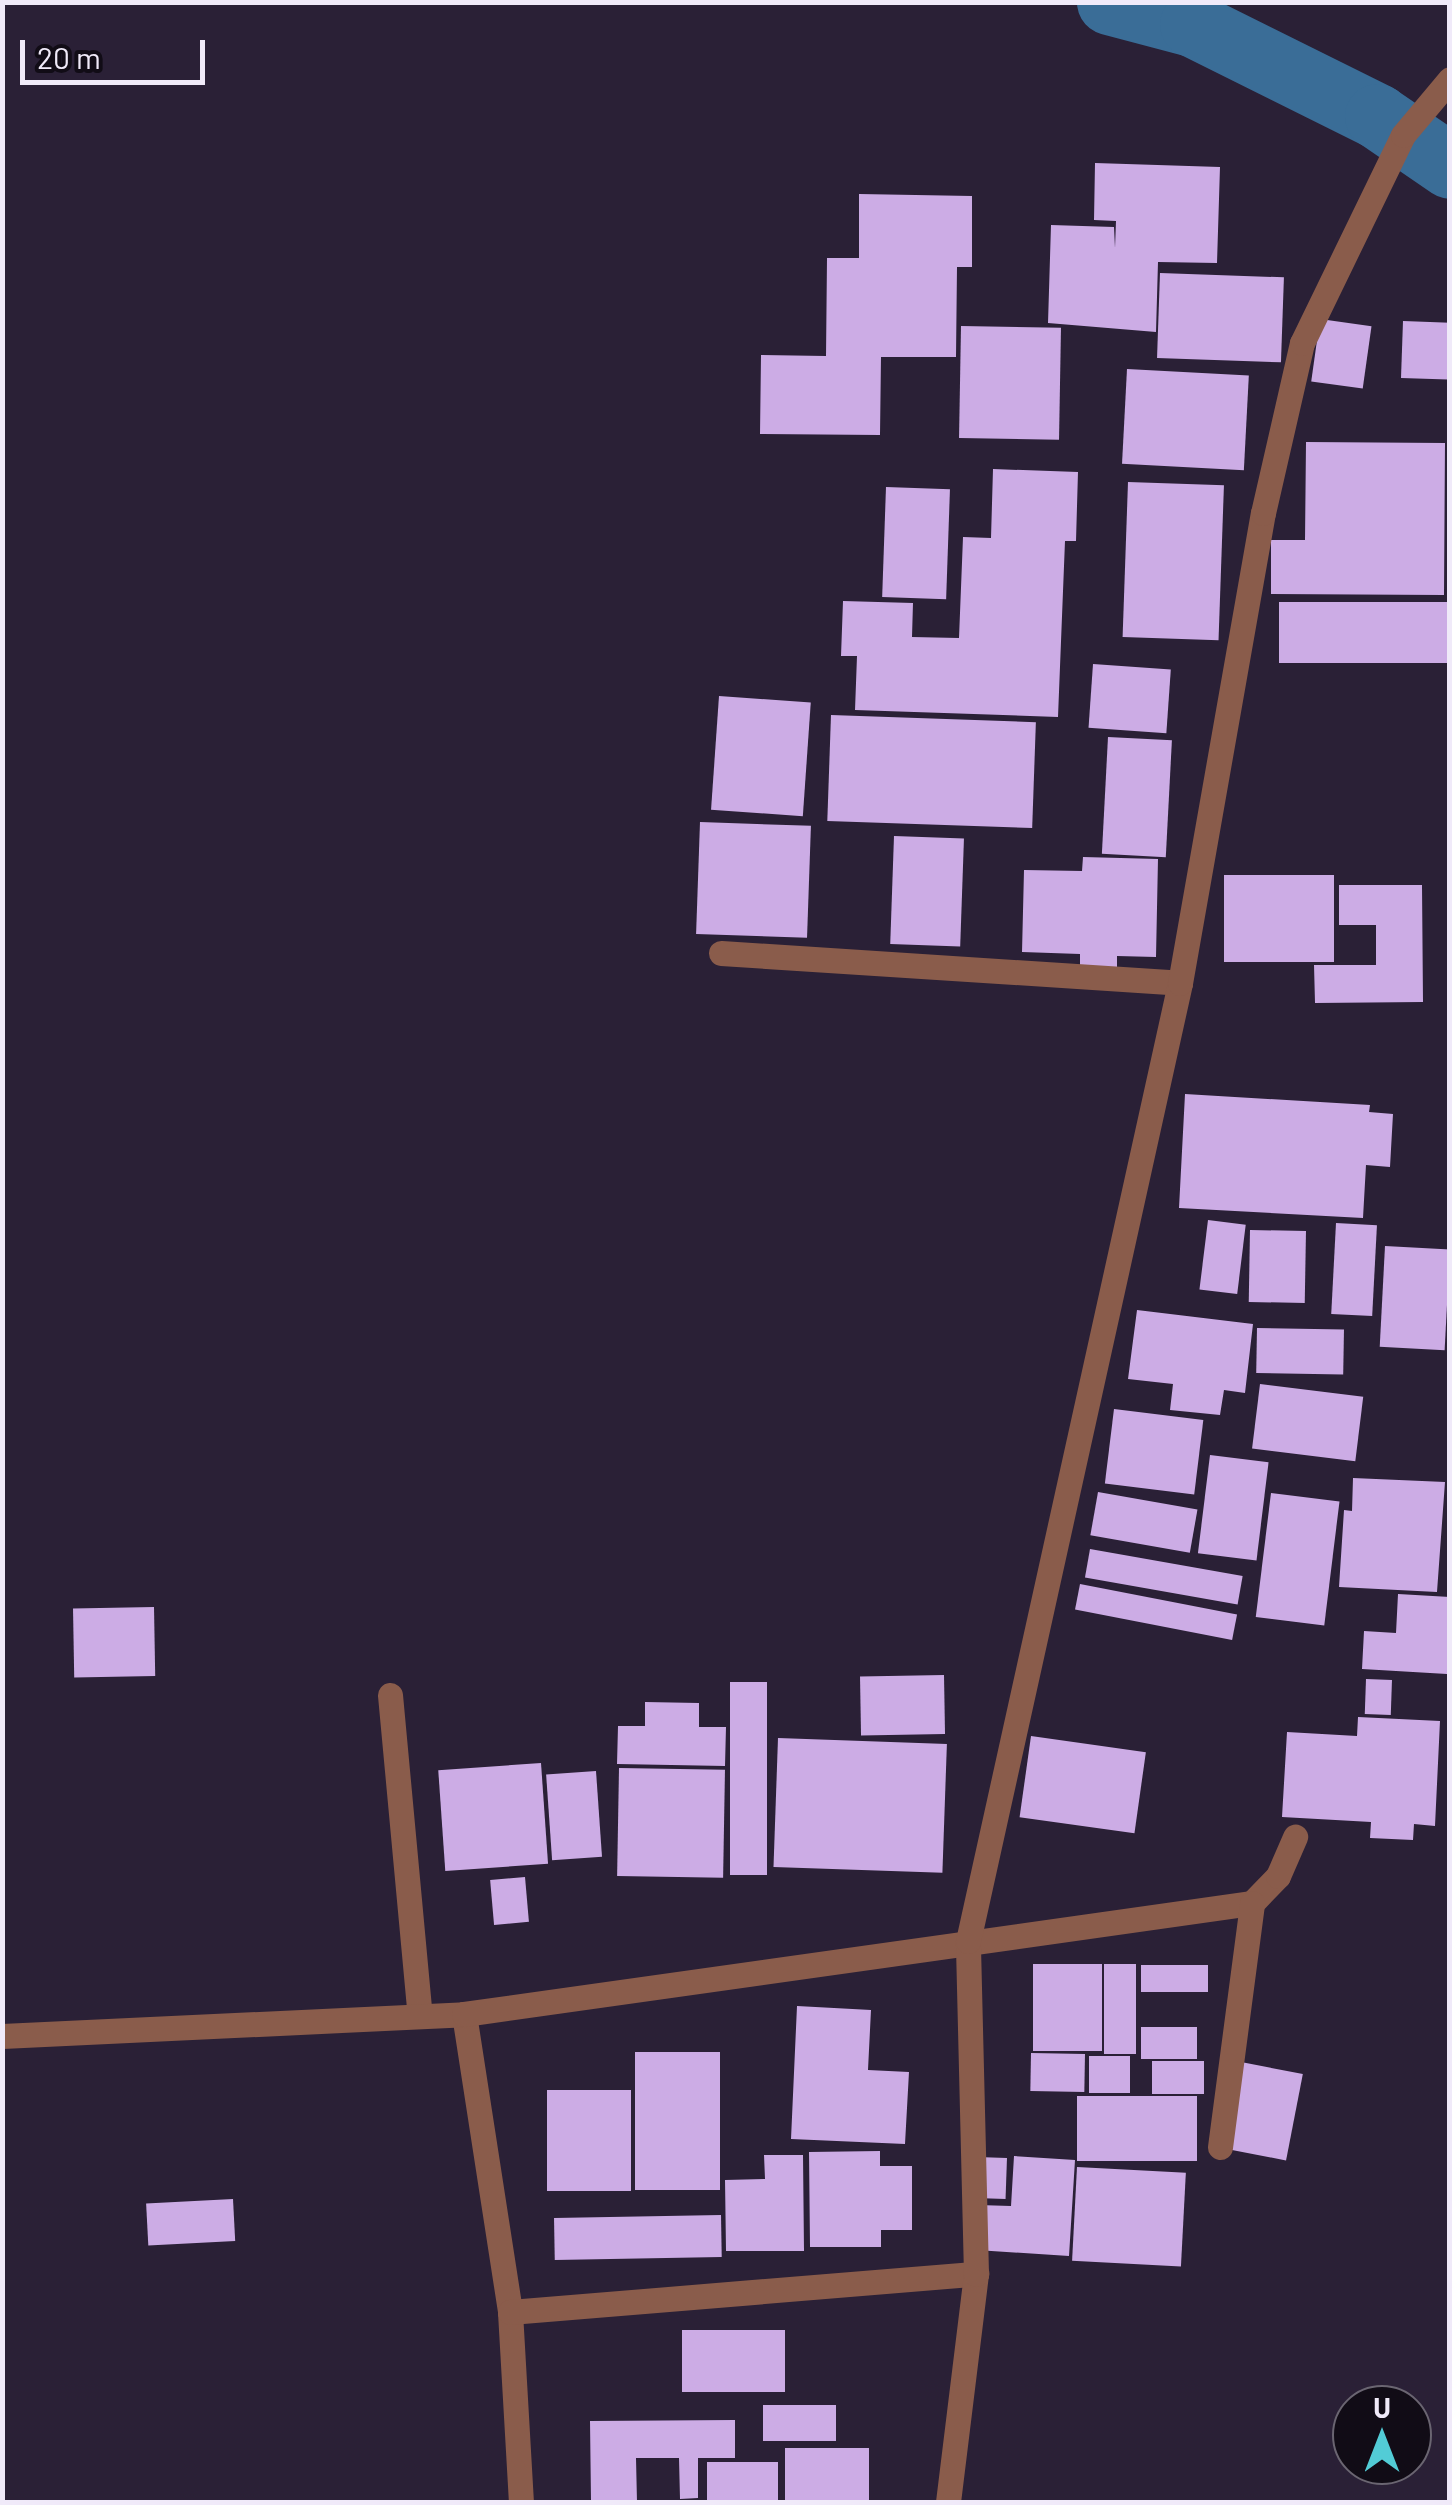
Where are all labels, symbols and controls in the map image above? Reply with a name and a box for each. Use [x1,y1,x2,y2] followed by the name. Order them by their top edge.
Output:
[25,20,210,82] scale bar
[37,39,101,75] text: 20 m
[1332,2385,1432,2485] north arrow
[1373,2390,1391,2424] text: U

